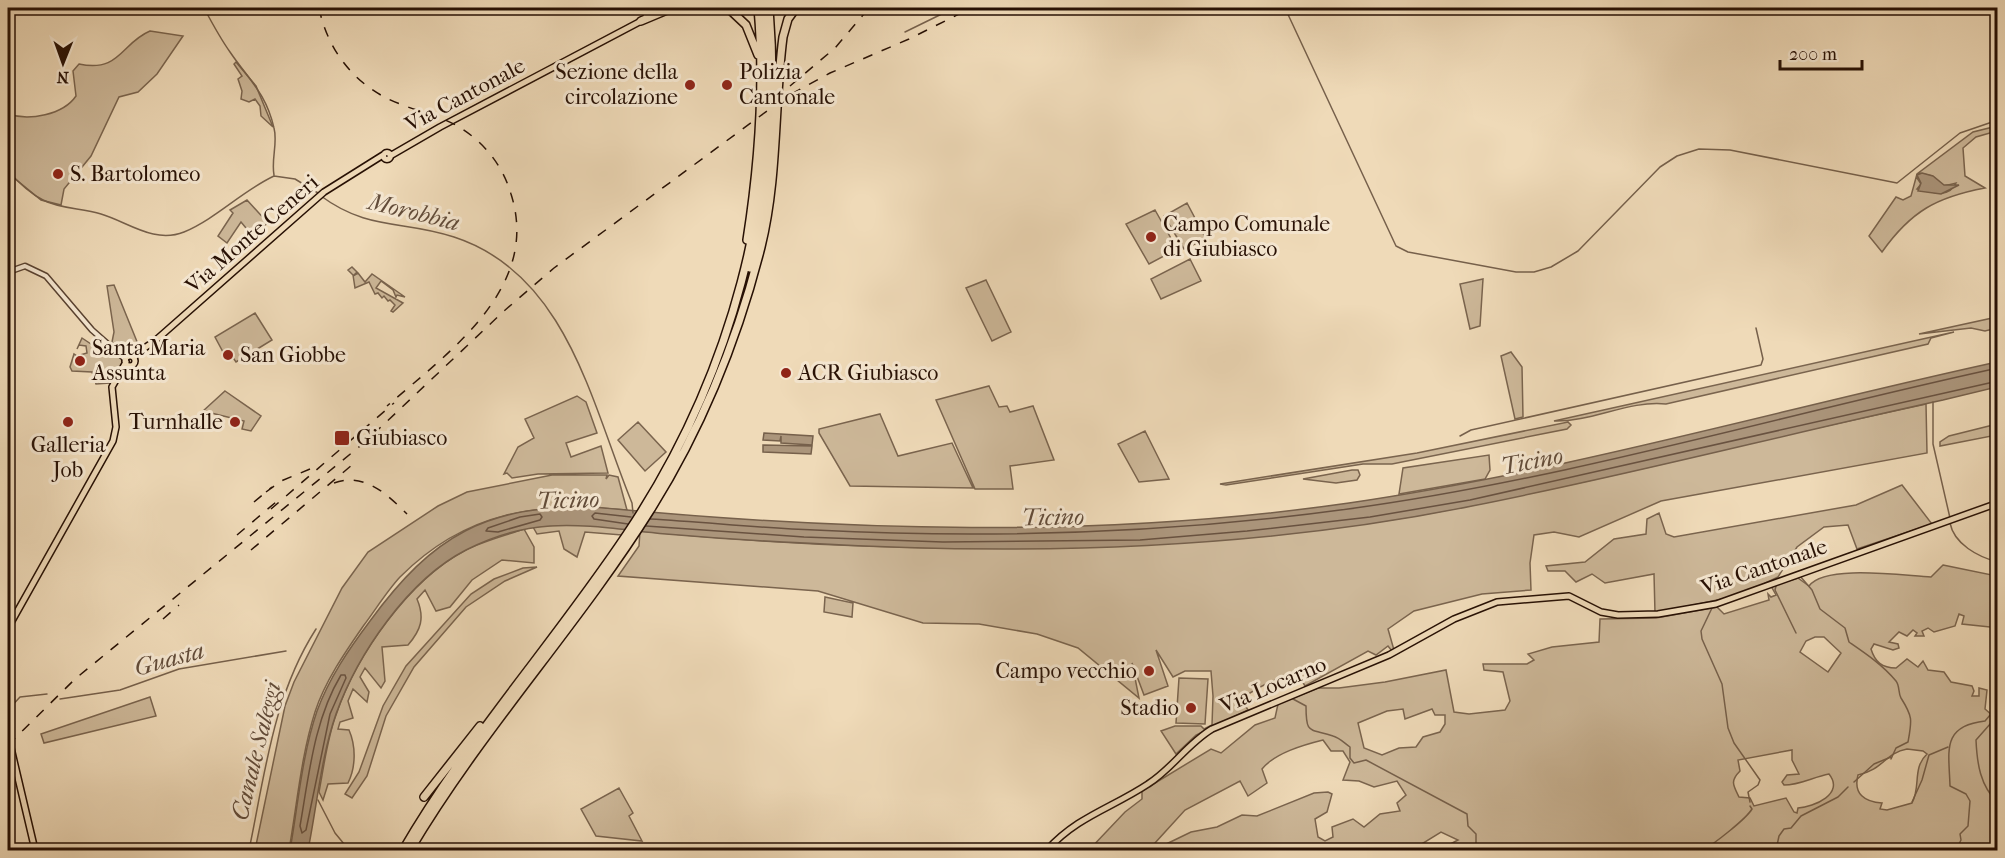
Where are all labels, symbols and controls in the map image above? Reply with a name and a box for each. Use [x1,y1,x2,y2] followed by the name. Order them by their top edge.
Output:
[33,33,93,93] north arrow
[1780,33,1862,71] scale bar
[1789,44,1837,65] text: 200 m
[400,53,529,138] street label: Via Cantonale
[555,59,679,110] place label: Sezione della circolazione
[739,59,835,110] place label: Polizia Cantonale
[56,68,69,87] text: N
[683,78,697,92] marker: Sezione della circolazione
[720,78,734,92] marker: Polizia Cantonale
[70,161,200,187] place label: S. Bartolomeo
[51,167,65,181] marker: S. Bartolomeo
[179,169,324,299] street label: Via Monte Ceneri
[363,187,463,237] water label: Morobbia
[1163,211,1330,262] place label: Campo Comunale di Giubiasco
[1144,230,1158,244] marker: Campo Comunale di Giubiasco
[91,335,206,386] place label: Santa Maria Assunta
[240,342,346,368] place label: San Giobbe
[221,348,235,362] marker: San Giobbe
[73,354,87,368] marker: Santa Maria Assunta
[797,360,939,386] place label: ACR Giubiasco
[779,366,793,380] marker: ACR Giubiasco
[129,409,223,435] place label: Turnhalle
[61,415,75,429] marker: Galleria Job
[228,415,242,429] marker: Turnhalle
[356,425,447,451] place label: Giubiasco
[333,429,351,447] marker: Giubiasco
[31,432,106,483] place label: Galleria Job
[1499,441,1565,481] water label: Ticino
[536,485,600,515] water label: Ticino
[1021,502,1085,532] water label: Ticino
[1696,533,1831,601] street label: Via Cantonale
[131,636,207,682] water label: Guasta
[1215,651,1330,719] street label: Via Locarno
[995,658,1137,684] place label: Campo vecchio
[1142,664,1156,678] marker: Campo vecchio
[225,677,287,823] water label: Canale Saleggi
[1120,695,1179,721] place label: Stadio
[1184,701,1198,715] marker: Stadio

